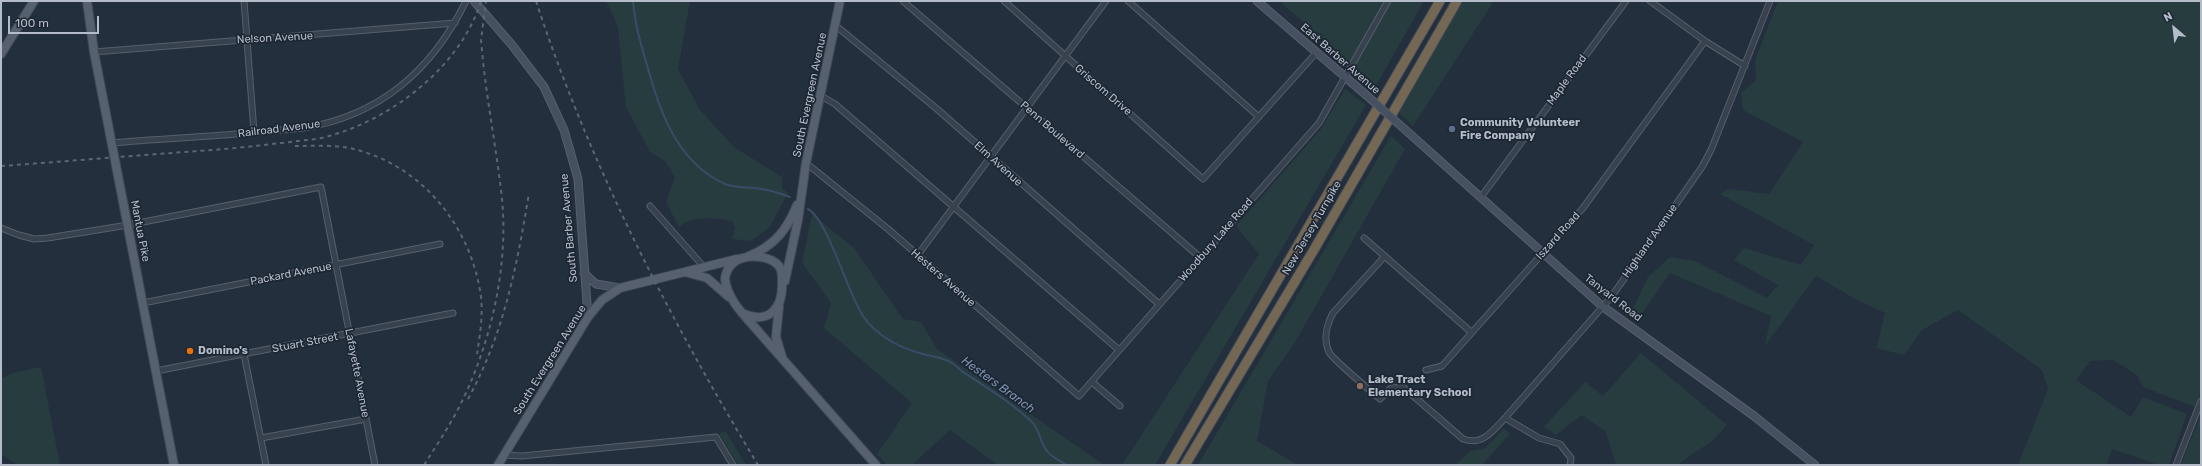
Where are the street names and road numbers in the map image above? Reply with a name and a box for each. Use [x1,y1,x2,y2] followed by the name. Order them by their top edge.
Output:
[1298,21,1382,97] street label: East Barber Avenue
[237,29,313,47] street label: Nelson Avenue
[790,32,830,158] street label: South Evergreen Avenue
[1544,52,1590,108] street label: Maple Road
[1072,62,1134,118] street label: Griscom Drive
[1017,99,1087,161] street label: Penn Boulevard
[237,117,321,141] street label: Railroad Avenue
[971,139,1025,189] street label: Elm Avenue
[558,173,580,283] street label: South Barber Avenue
[1280,179,1344,277] street label: New Jersey Turnpike
[1176,195,1256,285] street label: Woodbury Lake Road
[128,199,152,263] street label: Mantua Pike
[1620,202,1680,280] street label: Highland Avenue
[1533,209,1583,263] street label: Iszard Road
[908,246,978,310] street label: Hesters Avenue
[249,260,333,288] street label: Packard Avenue
[1582,271,1644,325] street label: Tanyard Road
[511,303,589,417] street label: South Evergreen Avenue
[342,327,372,419] street label: Lafayette Avenue
[271,330,339,356] street label: Stuart Street

